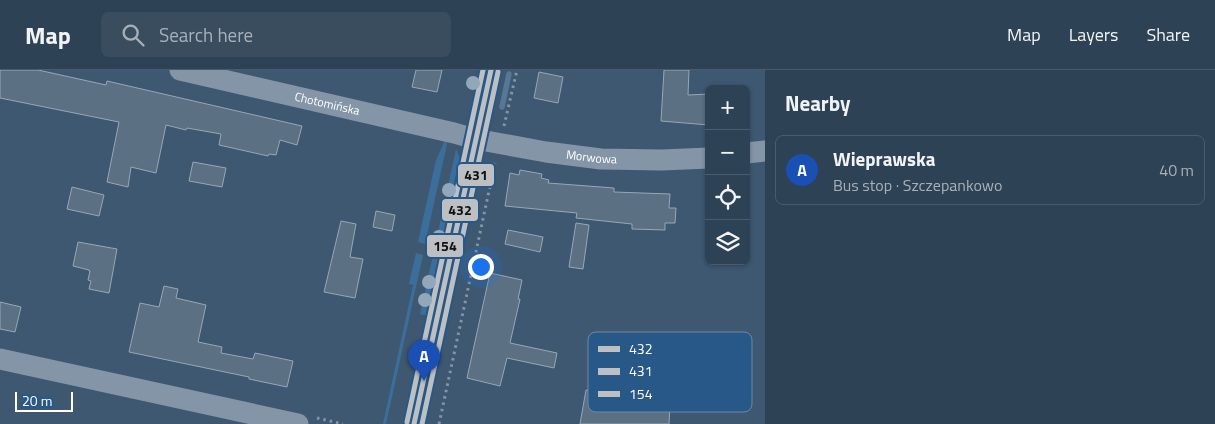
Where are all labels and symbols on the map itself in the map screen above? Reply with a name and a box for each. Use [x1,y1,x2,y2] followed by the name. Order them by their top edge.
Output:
[293,87,362,120] street label: Chotomińska
[565,145,617,168] street label: Morwowa
[457,163,495,187] line badge: 431
[464,164,488,185] text: 431
[441,198,479,222] line badge: 432
[448,199,472,220] text: 432
[426,234,464,258] line badge: 154
[433,235,457,256] text: 154
[468,254,494,280] your location
[588,332,752,412] legend
[629,338,653,359] text: 432
[408,340,440,381] pin: A
[629,360,653,381] text: 431
[629,383,653,404] text: 154
[15,389,72,412] scale bar

